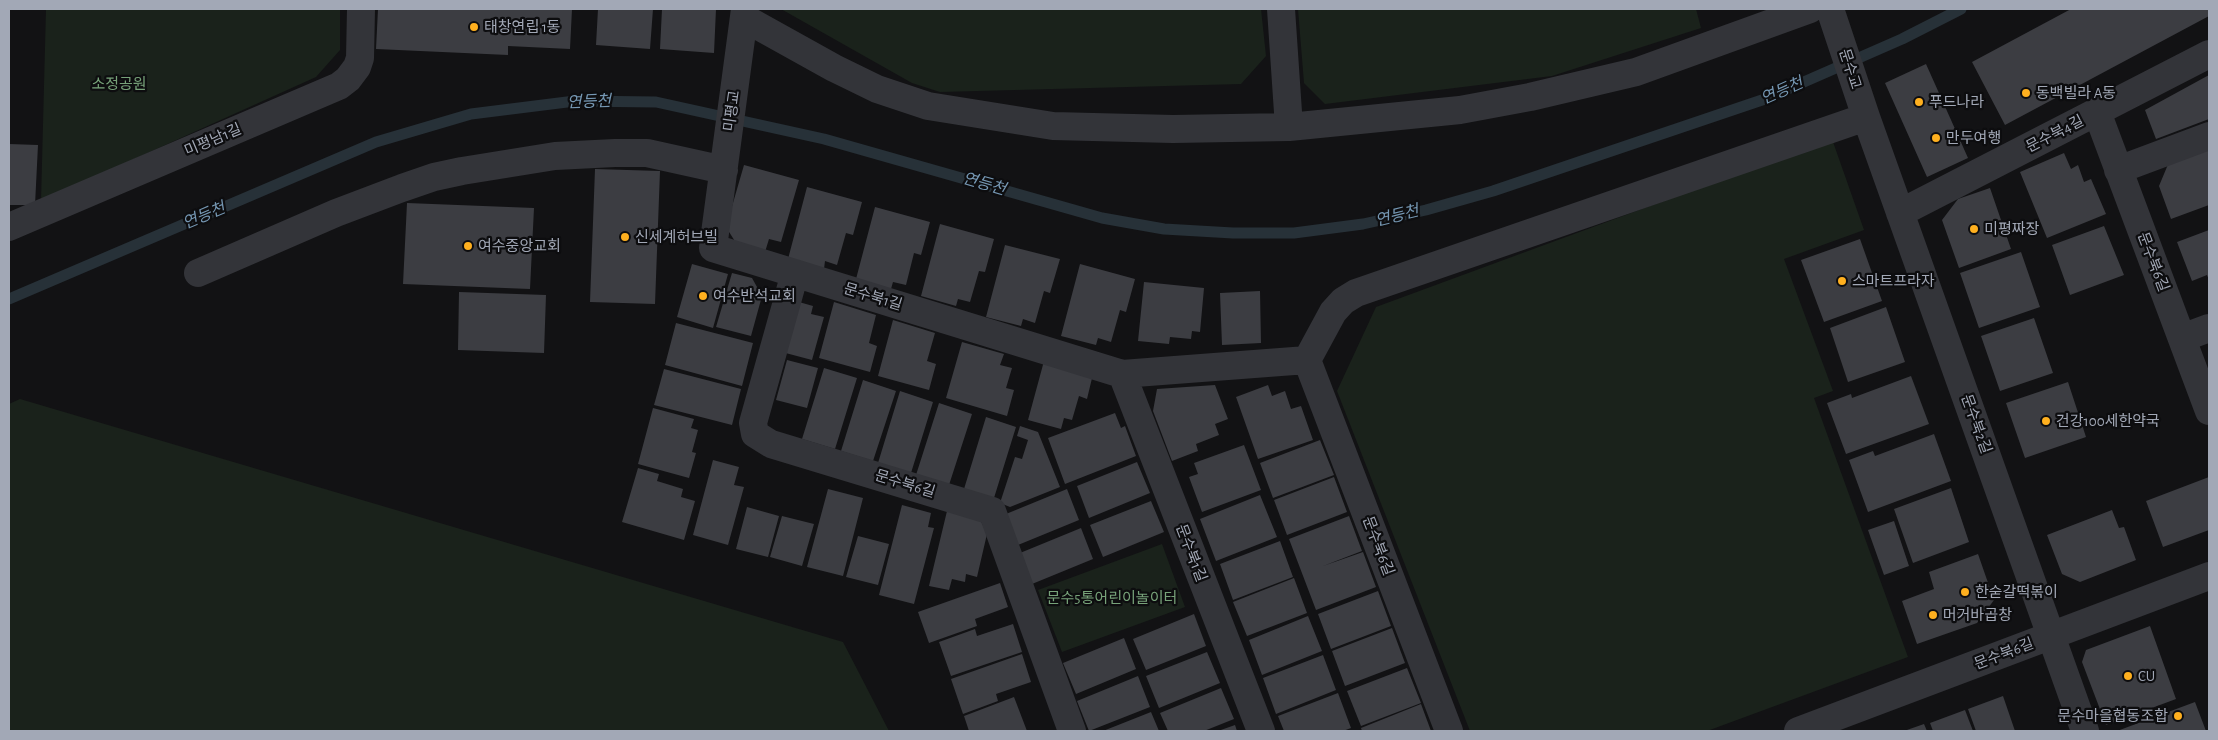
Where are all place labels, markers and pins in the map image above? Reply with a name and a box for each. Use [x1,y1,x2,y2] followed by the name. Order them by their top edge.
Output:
[484,18,561,36] place label: 태창연립 1동
[468,21,480,33] marker: 태창연립 1동
[2036,84,2116,102] place label: 동백빌라 A동
[2020,87,2032,99] marker: 동백빌라 A동
[1929,93,1984,111] place label: 푸드나라
[1913,96,1925,108] marker: 푸드나라
[1946,129,2001,147] place label: 만두여행
[1930,132,1942,144] marker: 만두여행
[1984,220,2039,238] place label: 미평짜장
[1968,223,1980,235] marker: 미평짜장
[635,228,718,246] place label: 신세계허브빌
[619,231,631,243] marker: 신세계허브빌
[478,237,561,255] place label: 여수중앙교회
[462,240,474,252] marker: 여수중앙교회
[1852,272,1935,290] place label: 스마트프라자
[1836,275,1848,287] marker: 스마트프라자
[713,287,796,305] place label: 여수반석교회
[697,290,709,302] marker: 여수반석교회
[2056,412,2160,430] place label: 건강100세한약국
[2040,415,2052,427] marker: 건강100세한약국
[1975,583,2058,601] place label: 한숟갈떡볶이
[1959,586,1971,598] marker: 한숟갈떡볶이
[1943,606,2012,624] place label: 머거바곱창
[1927,609,1939,621] marker: 머거바곱창
[2138,667,2155,685] place label: CU
[2122,670,2134,682] marker: CU
[2058,707,2168,725] place label: 문수마을협동조합
[2172,710,2184,722] marker: 문수마을협동조합

